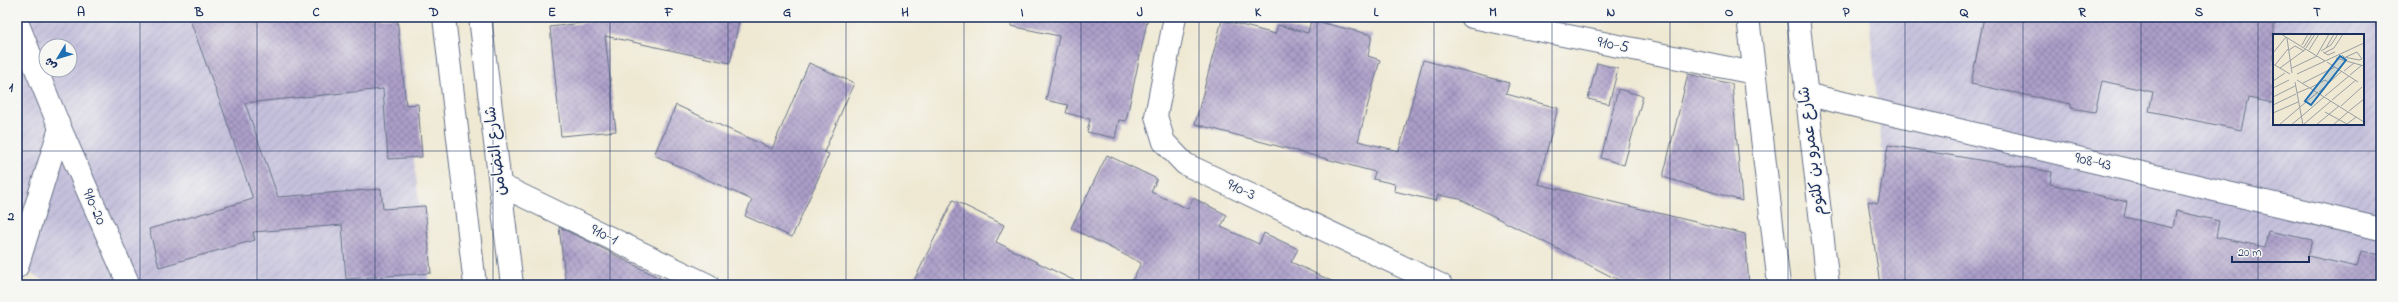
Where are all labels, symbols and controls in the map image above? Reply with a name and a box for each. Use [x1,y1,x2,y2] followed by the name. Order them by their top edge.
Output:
[77,3,85,22] text: A
[194,3,204,22] text: B
[312,3,320,22] text: C
[428,3,439,22] text: D
[548,3,556,22] text: E
[664,3,674,22] text: F
[783,3,791,22] text: G
[901,3,909,22] text: H
[1020,3,1024,22] text: I
[1137,3,1143,22] text: J
[1255,3,1262,22] text: K
[1374,3,1380,22] text: L
[1489,3,1497,22] text: M
[1607,3,1616,22] text: N
[1725,3,1734,22] text: O
[1843,3,1850,22] text: P
[1960,3,1969,22] text: Q
[2077,3,2086,22] text: R
[2195,3,2204,22] text: S
[2313,3,2321,22] text: T
[1595,30,1631,60] street label: 910-5
[2273,34,2364,125] inset map
[38,38,78,78] north arrow
[41,54,61,73] text: ش
[9,78,14,97] text: 1
[1792,85,1832,217] street label: شارع عمرو بن كلثوم
[479,105,513,197] street label: شارع التضامن
[2072,146,2114,178] street label: 908-43
[1223,173,1259,207] street label: 910-3
[75,185,113,229] street label: 910-20
[7,207,15,226] text: 2
[586,218,622,252] street label: 910-1
[2232,238,2309,264] scale bar
[2238,244,2261,262] text: 20 m

